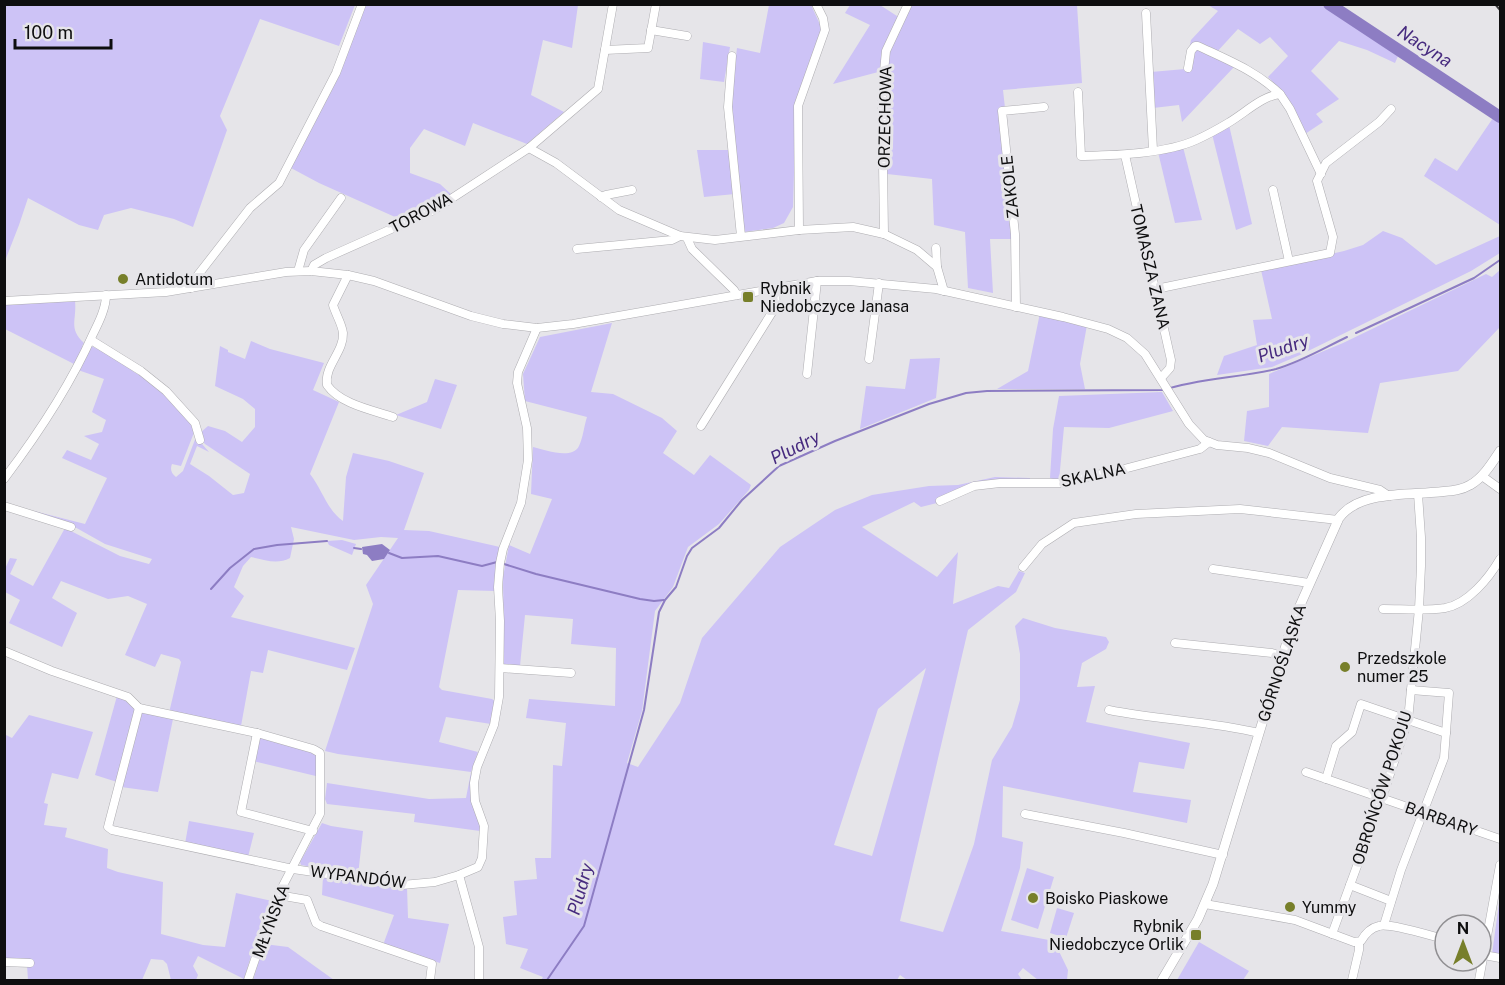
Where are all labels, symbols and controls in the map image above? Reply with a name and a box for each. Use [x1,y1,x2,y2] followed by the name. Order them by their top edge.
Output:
[15,12,111,50] scale bar
[1394,21,1456,71] water label: Nacyna
[24,22,73,43] text: 100 m
[875,66,895,168] street label: ORZECHOWA
[997,154,1023,220] street label: ZAKOLE
[386,189,456,237] street label: TOROWA
[1126,203,1174,331] street label: TOMASZA ZANA
[135,270,213,289] place label: Antidotum
[116,272,130,286] marker: Antidotum
[760,279,909,316] place label: Rybnik Niedobczyce Janasa
[741,290,755,304] marker: Rybnik Niedobczyce Janasa
[1255,329,1312,367] water label: Pludry
[767,425,824,468] water label: Pludry
[1059,459,1127,491] street label: SKALNA
[1253,602,1310,724] street label: GÓRNOŚLĄSKA
[1357,649,1447,686] place label: Przedszkole numer 25
[1338,660,1352,674] marker: Przedszkole numer 25
[1347,708,1416,867] street label: OBROŃCÓW POKOJU
[1402,798,1480,840] street label: BARBARY
[563,860,598,917] water label: Pludry
[309,861,407,892] street label: WYPANDÓW
[247,881,294,960] street label: MŁYŃSKA
[1045,889,1168,908] place label: Boisko Piaskowe
[1026,891,1040,905] marker: Boisko Piaskowe
[1302,898,1357,917] place label: Yummy
[1283,900,1297,914] marker: Yummy
[1433,913,1493,973] north arrow
[1049,917,1184,954] place label: Rybnik Niedobczyce Orlik
[1457,919,1469,938] text: N
[1189,928,1203,942] marker: Rybnik Niedobczyce Orlik

